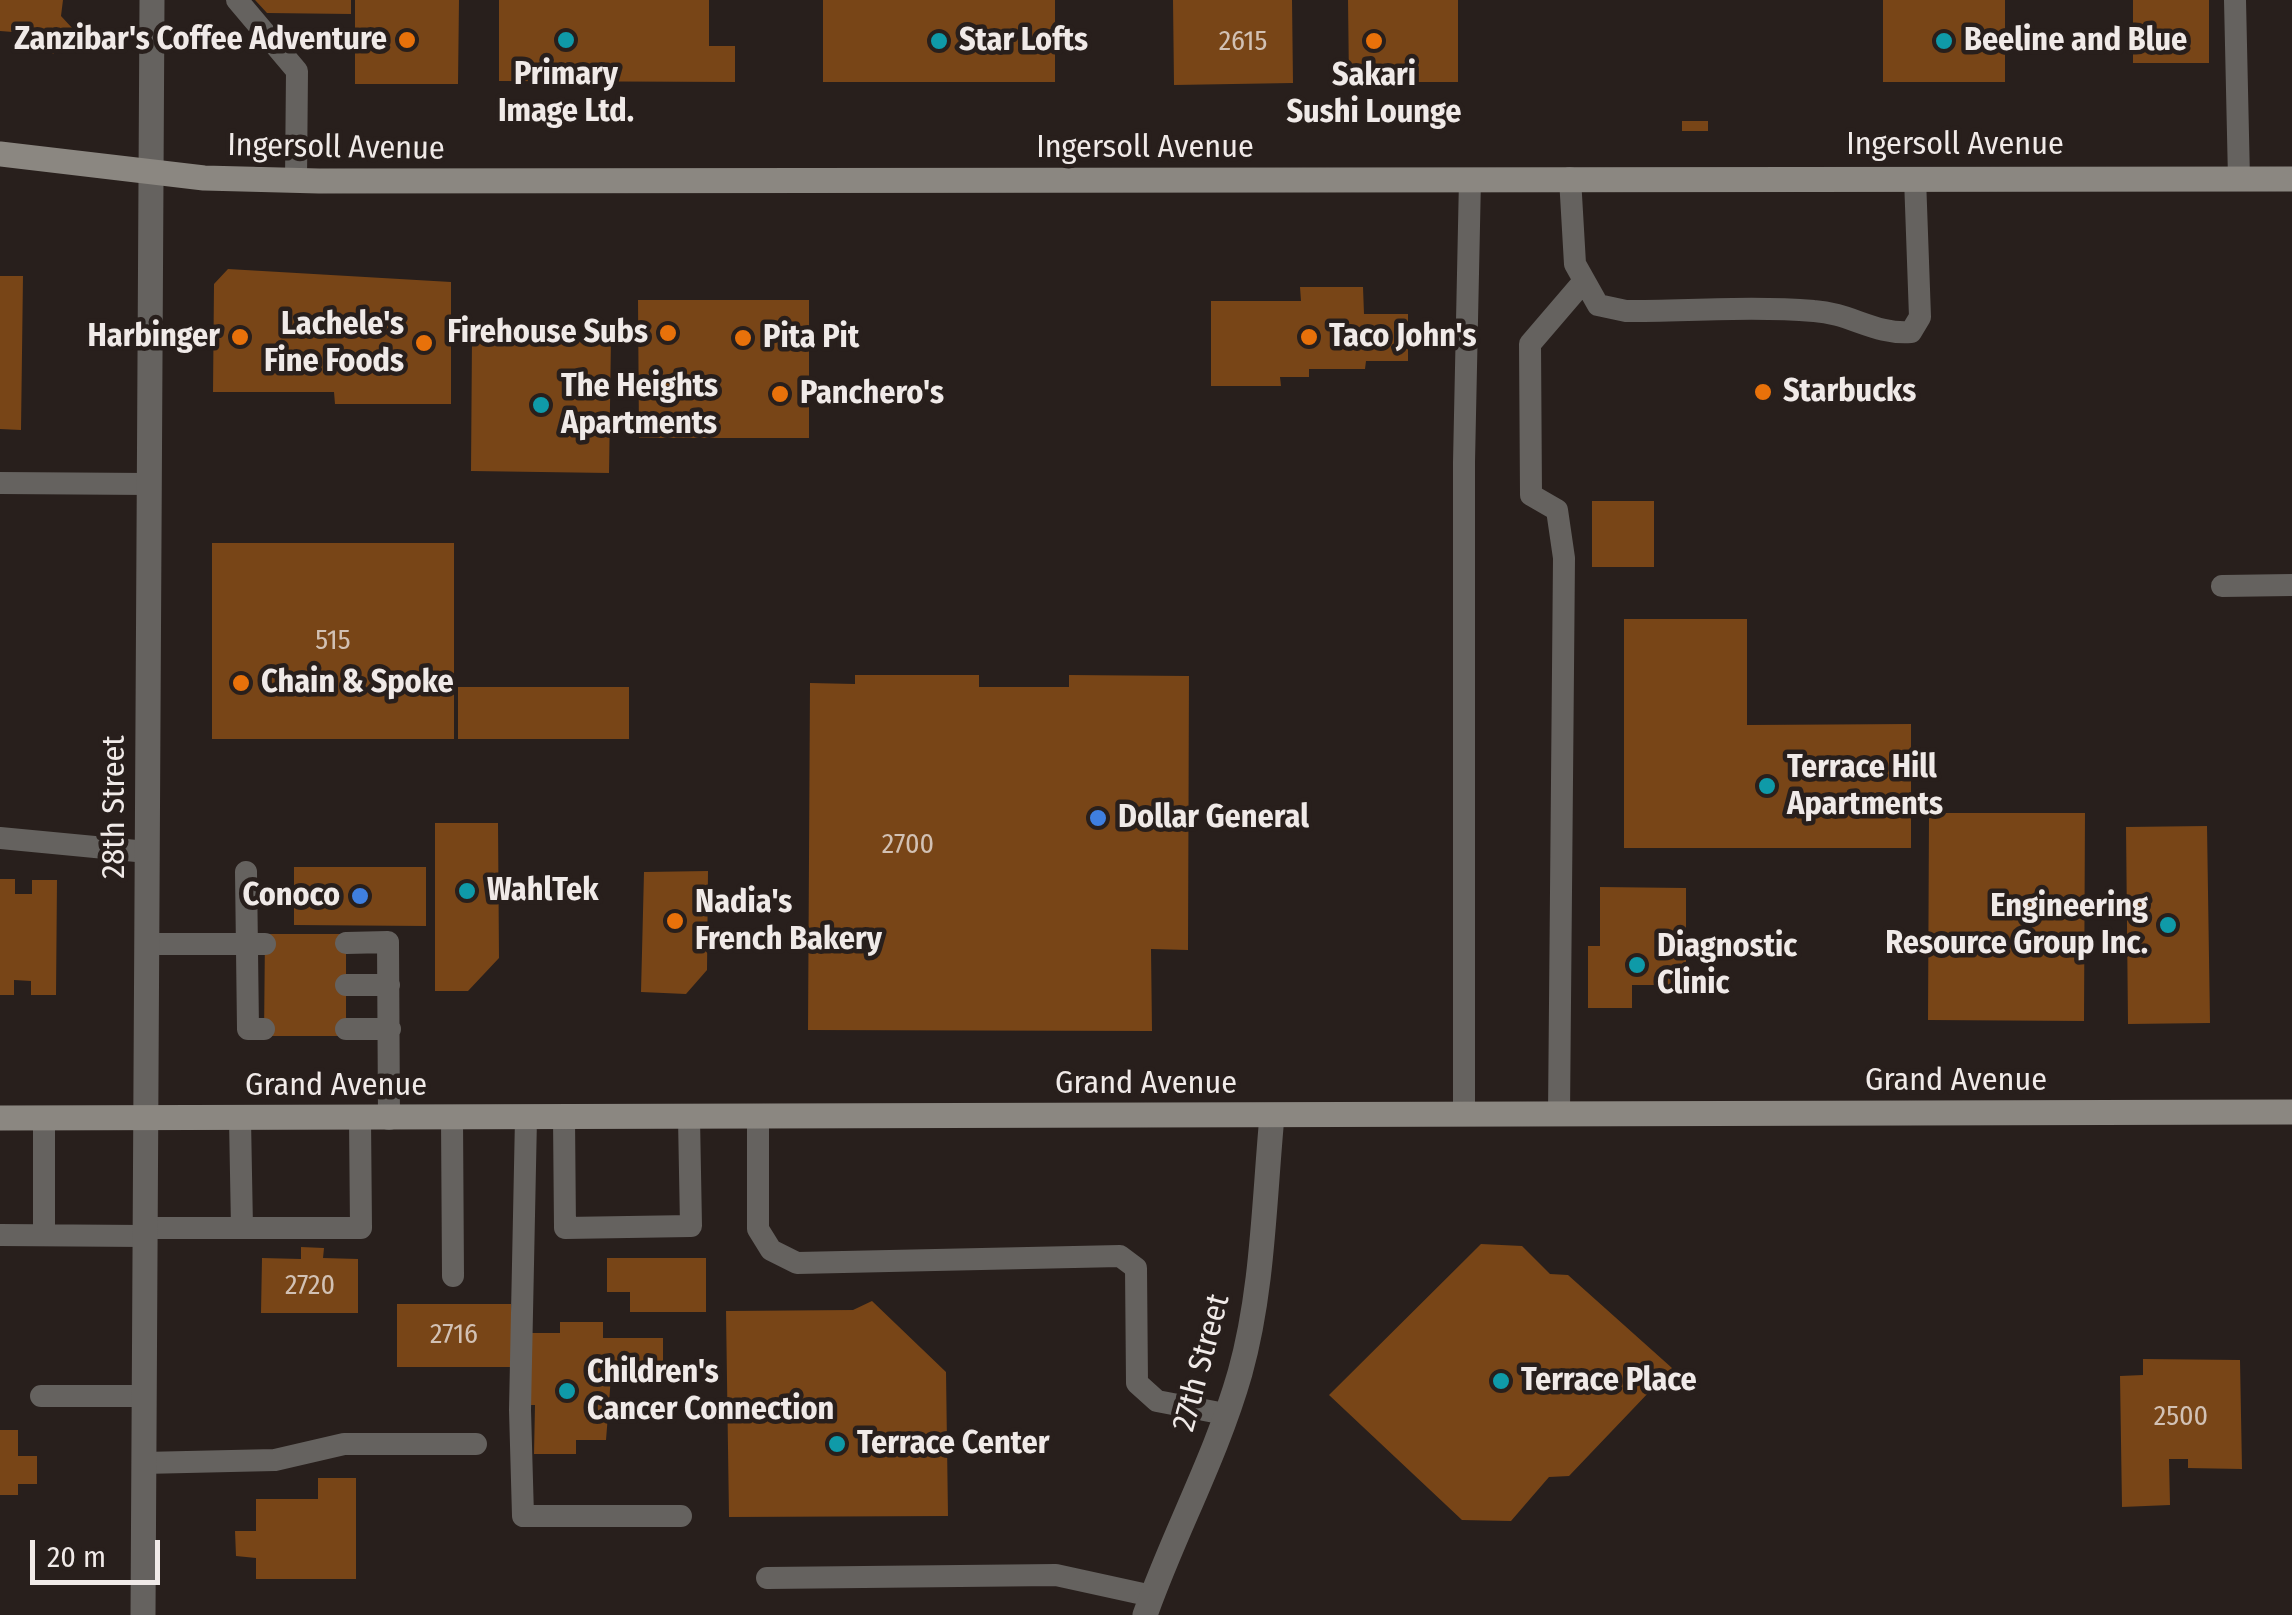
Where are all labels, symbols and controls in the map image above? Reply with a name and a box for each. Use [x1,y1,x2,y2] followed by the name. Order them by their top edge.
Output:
[14,21,387,59] place label: Zanzibar's Coffee Adventure
[959,22,1088,60] place label: Star Lofts
[1964,22,2187,60] place label: Beeline and Blue
[1219,25,1267,59] house number: 2615
[396,29,418,51] marker: Zanzibar's Coffee Adventure
[555,29,577,51] marker: Primary Image Ltd.
[928,30,950,52] marker: Star Lofts
[1363,30,1385,52] marker: Sakari Sushi Lounge
[1933,30,1955,52] marker: Beeline and Blue
[498,56,634,131] place label: Primary Image Ltd.
[1286,57,1462,132] place label: Sakari Sushi Lounge
[1846,126,2064,164] street label: Ingersoll Avenue
[227,127,445,169] street label: Ingersoll Avenue
[1036,129,1254,167] street label: Ingersoll Avenue
[264,306,404,381] place label: Lachele's Fine Foods
[447,314,648,352] place label: Firehouse Subs
[88,318,220,356] place label: Harbinger
[1329,318,1476,356] place label: Taco John's
[763,319,859,357] place label: Pita Pit
[657,322,679,344] marker: Firehouse Subs
[229,326,251,348] marker: Harbinger
[1298,326,1320,348] marker: Taco John's
[732,327,754,349] marker: Pita Pit
[413,332,435,354] marker: Lachele's Fine Foods
[561,368,718,443] place label: The Heights Apartments
[1783,373,1916,411] place label: Starbucks
[800,375,944,413] place label: Panchero's
[1752,381,1774,403] marker: Starbucks
[769,383,791,405] marker: Panchero's
[530,394,552,416] marker: The Heights Apartments
[315,624,351,658] house number: 515
[261,664,454,702] place label: Chain & Spoke
[230,672,252,694] marker: Chain & Spoke
[96,735,134,879] street label: 28th Street
[1787,749,1943,824] place label: Terrace Hill Apartments
[1756,775,1778,797] marker: Terrace Hill Apartments
[1118,799,1309,837] place label: Dollar General
[1087,807,1109,829] marker: Dollar General
[882,828,934,862] house number: 2700
[487,872,599,910] place label: WahlTek
[243,877,340,915] place label: Conoco
[456,880,478,902] marker: WahlTek
[695,884,882,959] place label: Nadia's French Bakery
[349,885,371,907] marker: Conoco
[1885,888,2148,963] place label: Engineering Resource Group Inc.
[664,910,686,932] marker: Nadia's French Bakery
[2157,914,2179,936] marker: Engineering Resource Group Inc.
[1657,928,1797,1003] place label: Diagnostic Clinic
[1626,954,1648,976] marker: Diagnostic Clinic
[1865,1062,2047,1100] street label: Grand Avenue
[1055,1065,1237,1103] street label: Grand Avenue
[245,1067,427,1105] street label: Grand Avenue
[285,1269,335,1303] house number: 2720
[1165,1290,1239,1436] street label: 27th Street
[430,1318,478,1352] house number: 2716
[587,1354,834,1429] place label: Children's Cancer Connection
[1521,1362,1697,1400] place label: Terrace Place
[1490,1370,1512,1392] marker: Terrace Place
[556,1380,578,1402] marker: Children's Cancer Connection
[2154,1400,2208,1434] house number: 2500
[857,1425,1049,1463] place label: Terrace Center
[826,1433,848,1455] marker: Terrace Center
[35,1520,165,1582] scale bar
[47,1539,106,1575] text: 20 m

